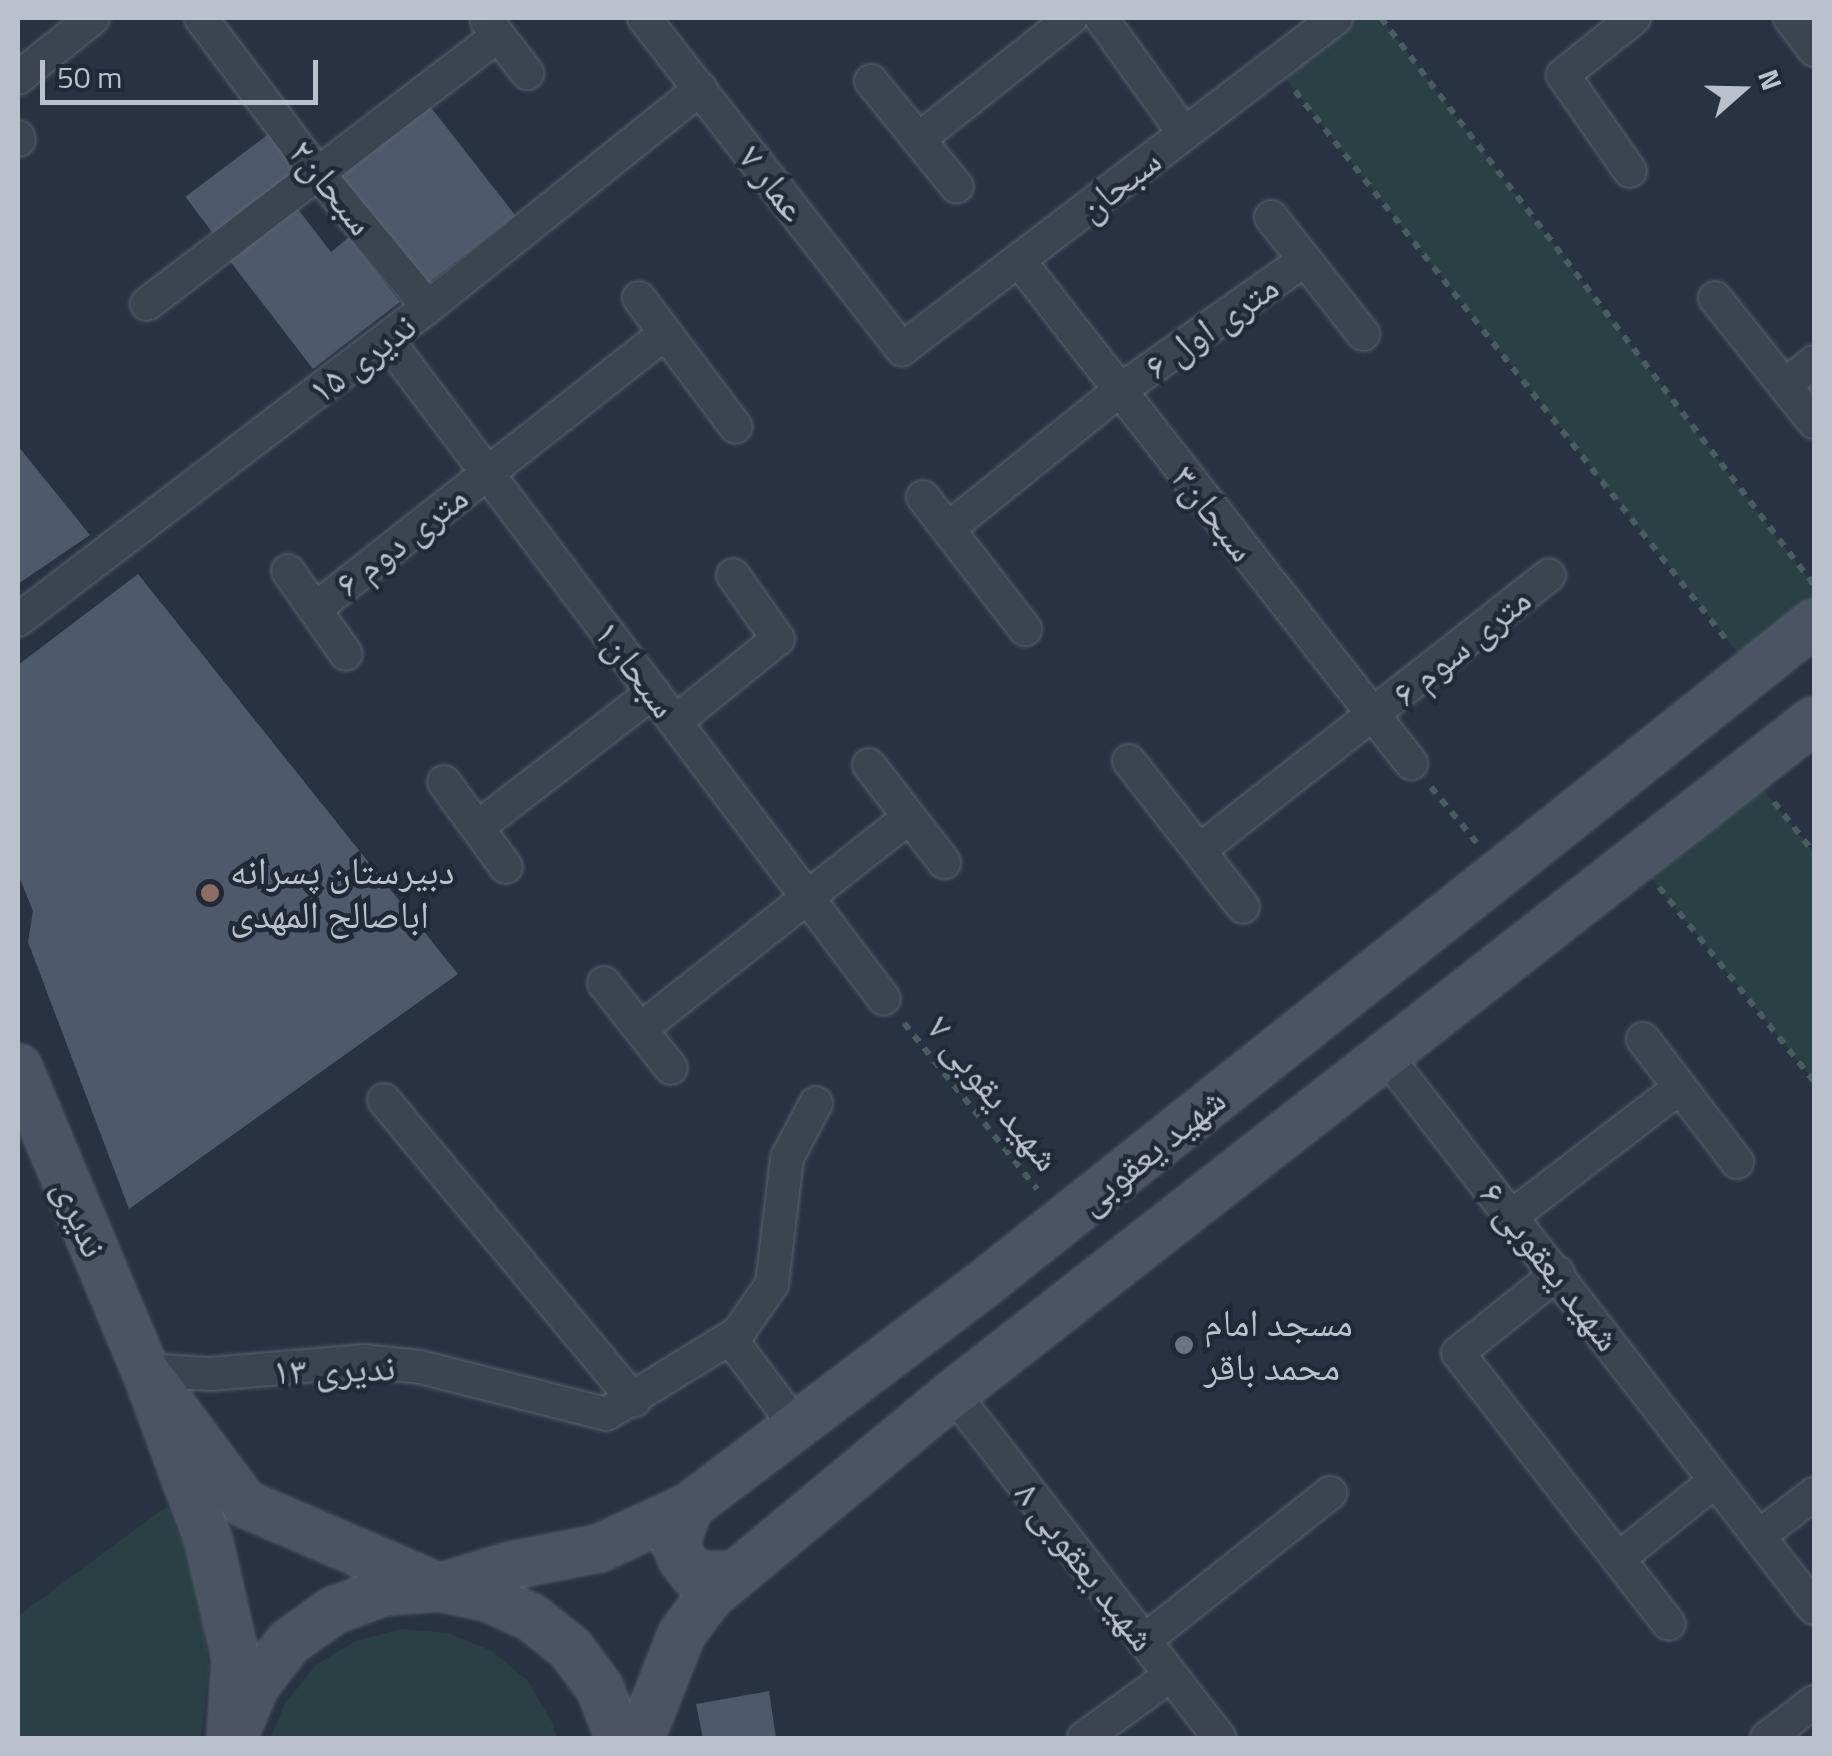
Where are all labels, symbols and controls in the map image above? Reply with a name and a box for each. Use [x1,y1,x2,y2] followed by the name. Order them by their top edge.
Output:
[45,40,322,102] scale bar
[1692,40,1792,140] north arrow
[57,54,122,100] text: 50 m
[1747,63,1794,96] text: N
[280,130,384,244] street label: سبحان۲
[729,136,817,230] street label: عمار ۷
[1068,137,1170,231] street label: سبحان
[1135,263,1287,389] street label: ۶ متری اول
[299,303,425,413] street label: ندیری ۱۵
[1162,455,1266,571] street label: سبحان۳
[326,474,476,606] street label: ۶ متری دوم
[1383,576,1539,716] street label: ۶ متری سوم
[585,611,687,727] street label: سبحان۱
[230,848,454,938] place label: دبیرستان پسرانه اباصالح المهدی
[199,882,221,904] marker: دبیرستان پسرانه اباصالح المهدی
[917,1006,1071,1180] street label: شهید یقوبی ۷
[1068,1076,1234,1224] street label: شهید یعقوبی
[44,1172,118,1264] street label: ندیری
[1471,1172,1631,1360] street label: شهید یعقوبی ۶
[1204,1300,1353,1390] place label: مسجد امام محمد باقر
[1173,1334,1195,1356] marker: مسجد امام محمد باقر
[272,1344,396,1394] street label: ندیری ۱۳
[1006,1472,1166,1660] street label: شهید یعقوبی ۸

